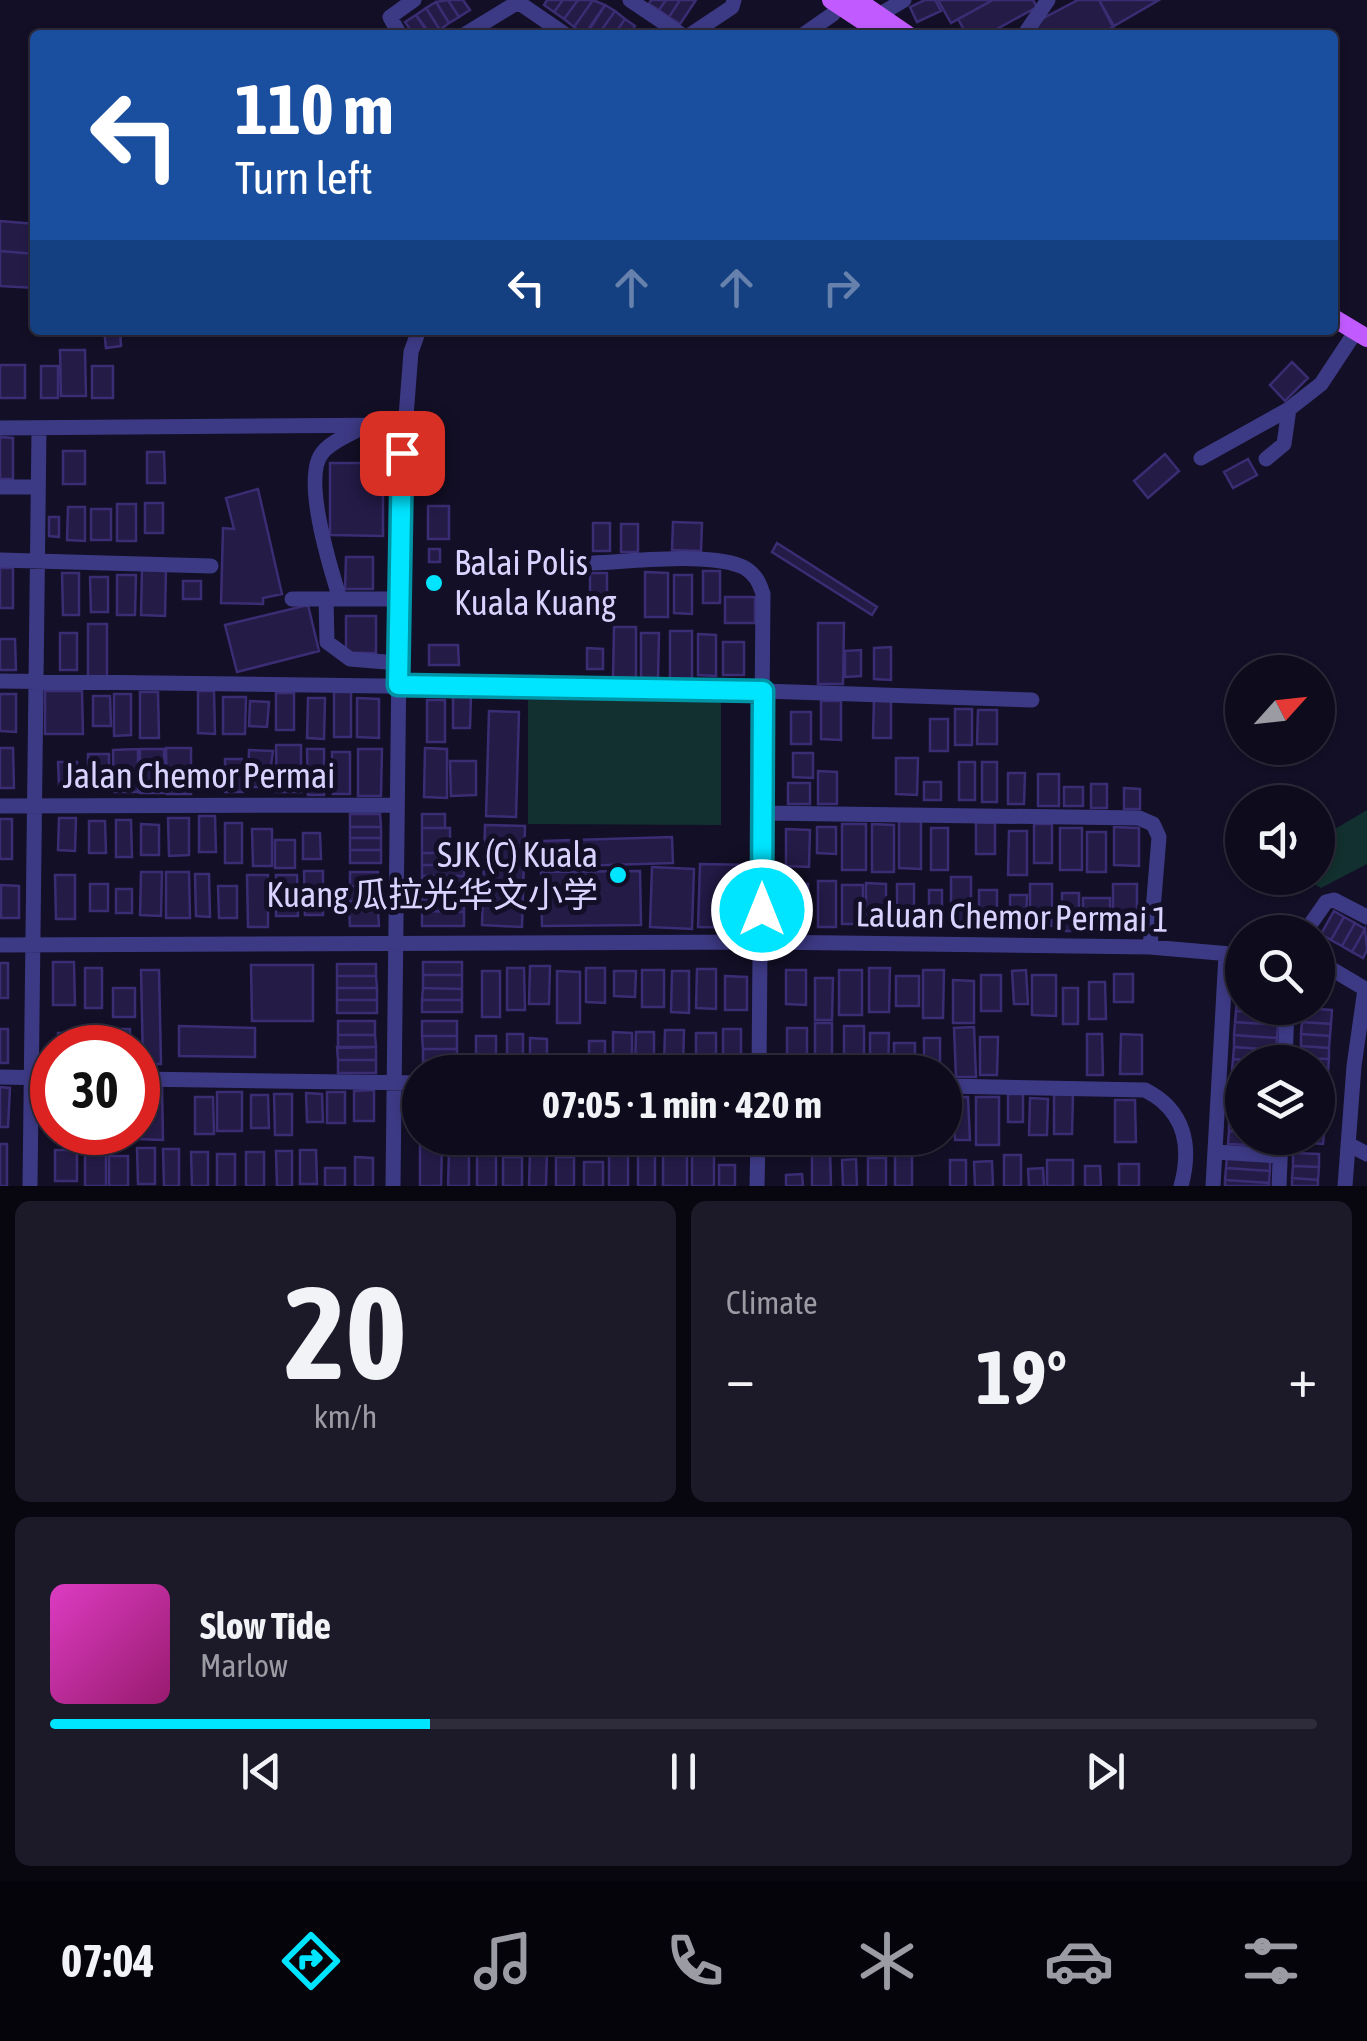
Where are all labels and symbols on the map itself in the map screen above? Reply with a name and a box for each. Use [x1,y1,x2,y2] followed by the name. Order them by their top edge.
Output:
[360,411,445,496] pin
[454,542,616,622] place label: Balai Polis Kuala Kuang
[423,572,445,594] marker: Balai Polis Kuala Kuang
[1225,655,1335,765] north arrow
[63,755,335,795] street label: Jalan Chemor Permai
[266,834,598,914] place label: SJK (C) Kuala Kuang 瓜拉光华文小学
[710,858,814,962] position arrow
[607,864,629,886] marker: SJK (C) Kuala Kuang 瓜拉光华文小学
[855,893,1169,939] street label: Laluan Chemor Permai 1
[30,1025,160,1155] speed limit sign: 30

